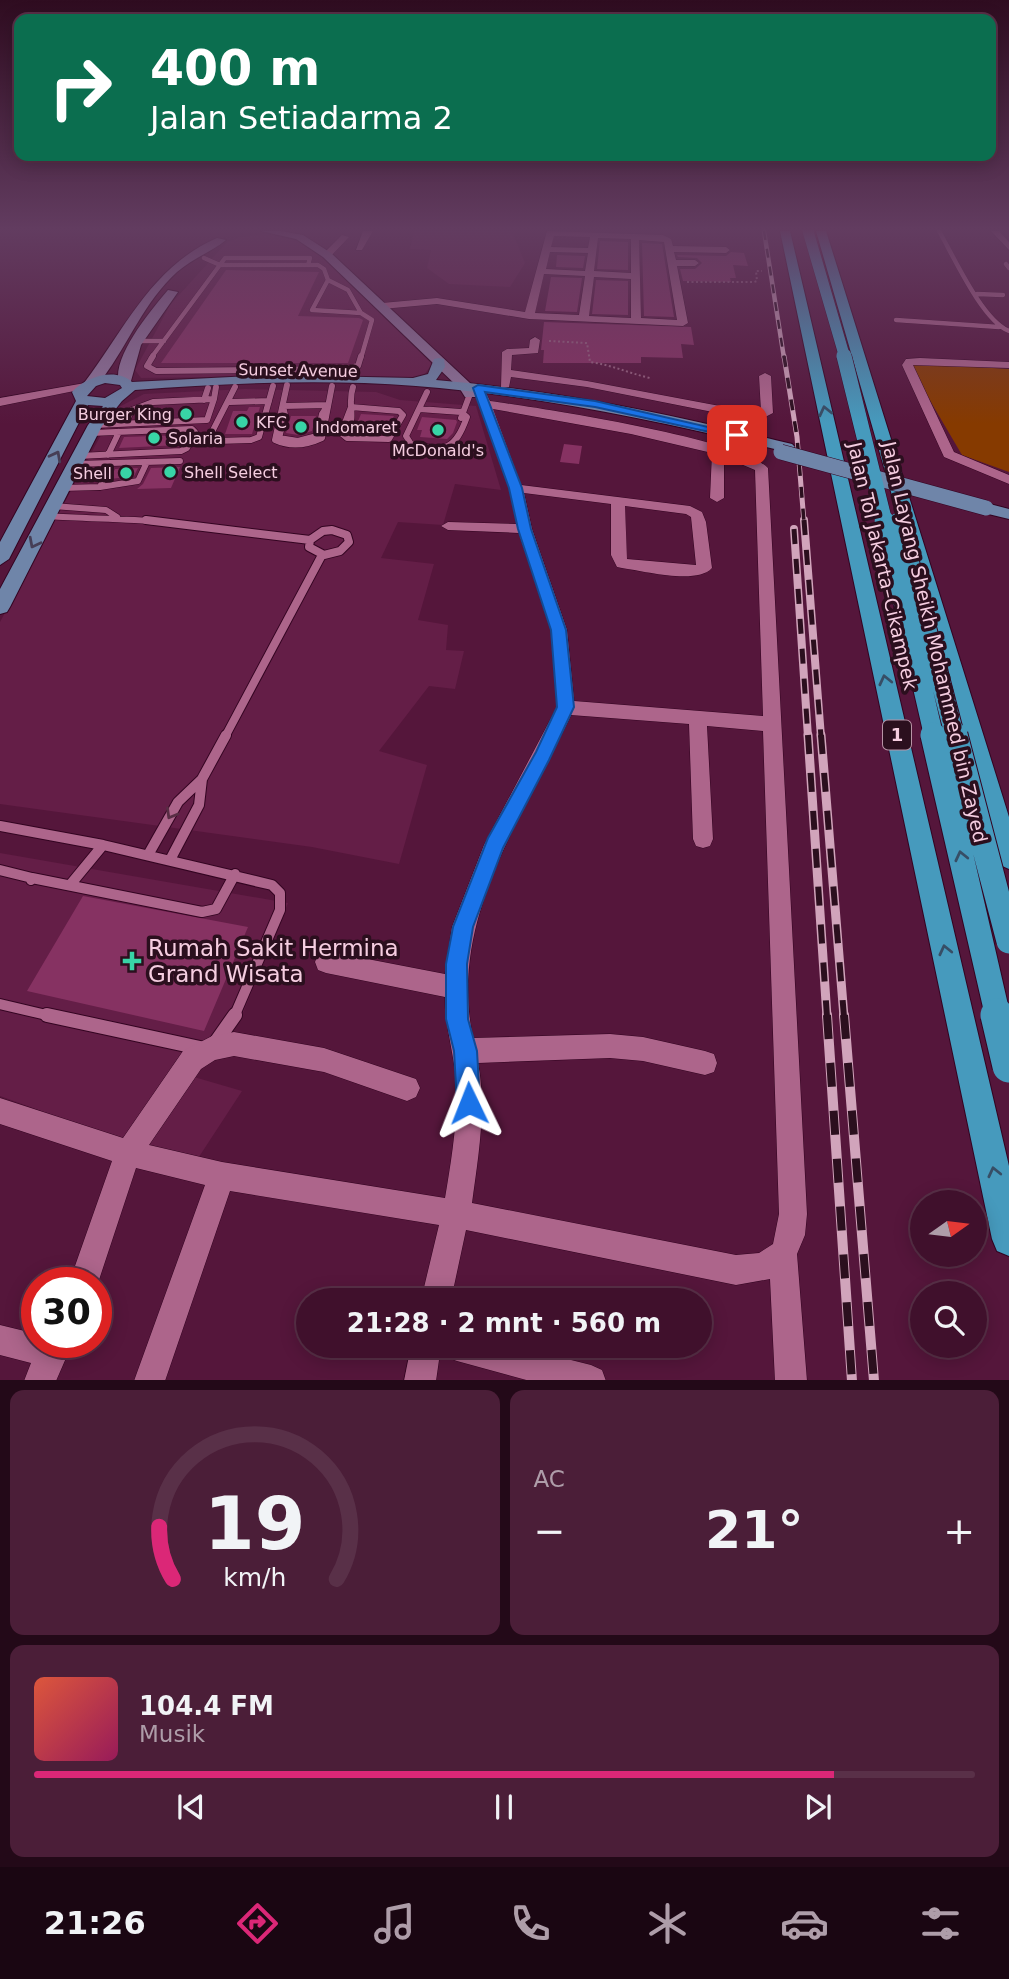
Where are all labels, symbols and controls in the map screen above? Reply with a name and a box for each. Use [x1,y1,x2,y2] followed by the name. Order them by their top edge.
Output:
[150,40,320,97] text: 400 m
[35,42,126,133] icon: right
[150,99,453,137] text: Jalan Setiadarma 2
[238,360,358,381] street label: Sunset Avenue
[78,405,172,424] place label: Burger King
[707,405,767,465] pin
[819,405,833,417] one-way arrow
[178,406,194,422] marker: Burger King
[256,413,287,432] place label: KFC
[234,414,250,430] marker: KFC
[718,416,756,454] icon: arrive
[315,418,398,437] place label: Indomaret
[293,419,309,435] marker: Indomaret
[430,422,446,438] marker: McDonald's
[168,429,223,448] place label: Solaria
[146,430,162,446] marker: Solaria
[878,438,992,845] street label: Jalan Layang Sheikh Mohammed bin Zayed
[844,439,922,692] street label: Jalan Tol Jakarta–Cikampek
[392,441,484,460] place label: McDonald's
[48,451,61,463] one-way arrow
[184,463,277,482] place label: Shell Select
[73,464,112,483] place label: Shell
[162,464,178,480] marker: Shell Select
[118,465,134,481] marker: Shell
[29,536,43,548] one-way arrow
[879,674,893,686] one-way arrow
[883,720,911,750] road number: 1
[166,807,179,820] one-way arrow
[955,850,969,862] one-way arrow
[148,935,399,987] place label: Rumah Sakit Hermina Grand Wisata
[939,944,953,956] one-way arrow
[122,951,142,971] marker: Rumah Sakit Hermina Grand Wisata
[432,1066,506,1140] position arrow
[988,1167,1003,1179] one-way arrow
[910,1190,987,1267] north arrow
[910,1190,987,1358] map controls
[21,1267,112,1358] speed limit sign: 30
[910,1281,987,1358] button: search
[347,1308,661,1338] text: 21:28 · 2 mnt · 560 m
[534,1466,565,1492] text: AC
[204,1481,305,1566] text: 19
[705,1500,803,1560] text: 21°
[534,1509,565,1553] text: −
[943,1509,975,1553] text: +
[223,1562,286,1591] text: km/h
[139,1691,274,1721] text: 104.4 FM
[139,1721,205,1747] text: Musik
[172,1788,210,1826] icon: previous
[485,1788,523,1826] icon: pause
[799,1788,837,1826] icon: next
[233,1899,282,1948] icon: directions
[370,1899,419,1948] icon: music
[506,1899,555,1948] icon: phone
[643,1899,692,1948] icon: climate
[780,1899,829,1948] icon: car
[916,1899,965,1948] icon: filters
[44,1904,146,1942] text: 21:26

